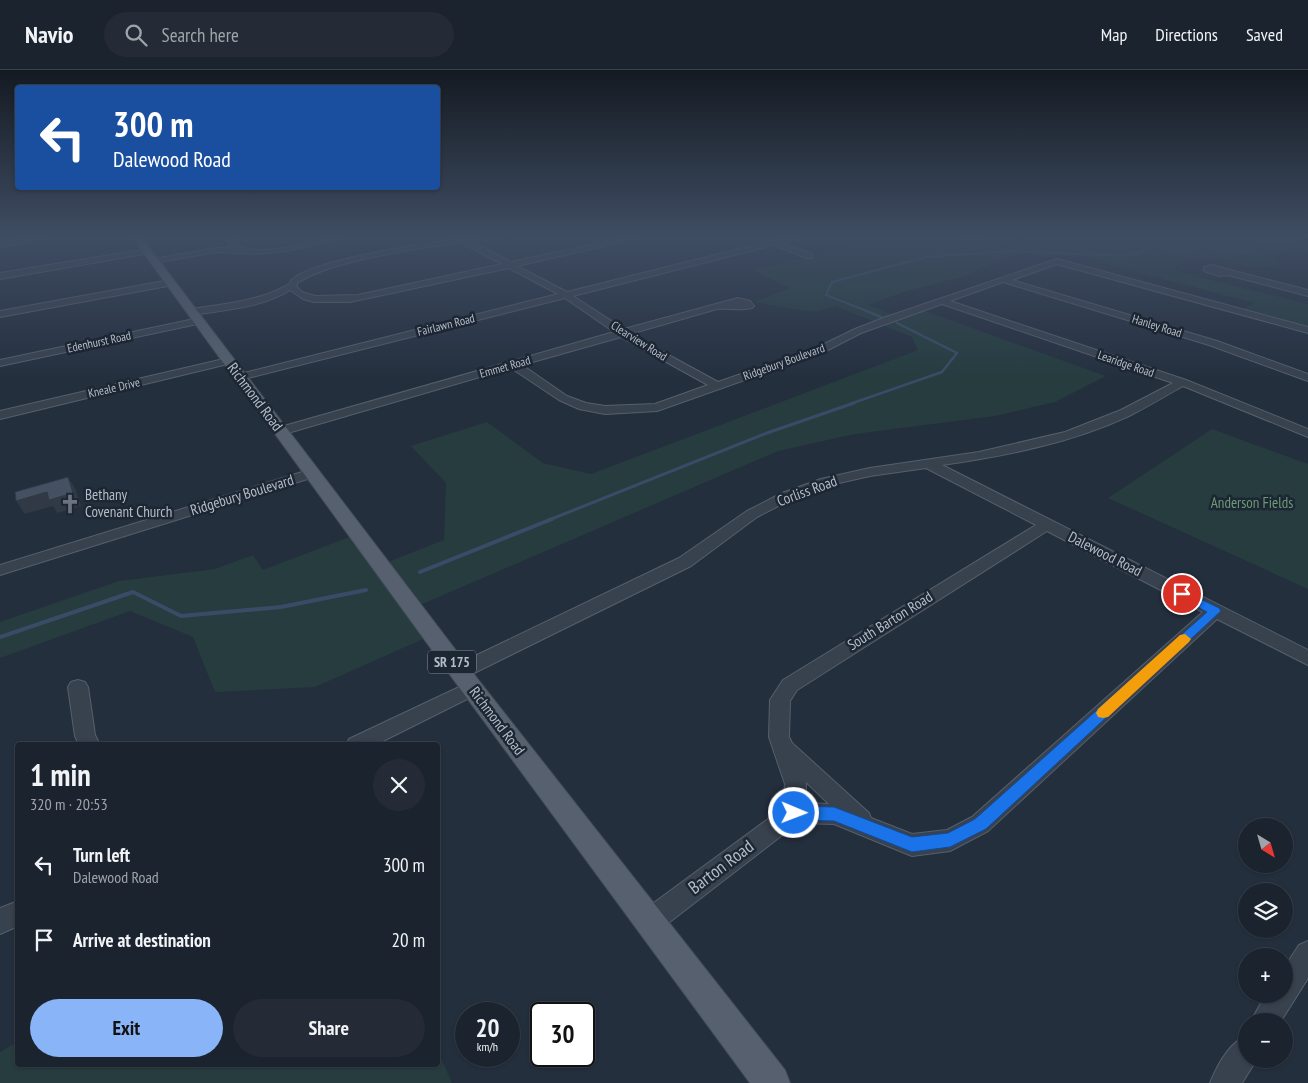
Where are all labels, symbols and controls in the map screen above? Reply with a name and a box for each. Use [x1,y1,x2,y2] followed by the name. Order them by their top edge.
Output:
[104,12,454,57] search box
[25,19,74,50] text: Navio
[122,21,150,49] icon: search
[162,23,239,47] text: Search here
[1101,23,1127,46] text: Map
[1155,23,1218,46] text: Directions
[1246,23,1283,46] text: Saved
[113,101,194,147] text: 300 m
[30,105,95,170] icon: left
[113,145,231,173] text: Dalewood Road
[416,310,476,339] street label: Fairlawn Road
[1130,311,1184,340] street label: Hanley Road
[608,317,670,364] street label: Clearview Road
[66,327,132,356] street label: Edenhurst Road
[741,340,827,383] street label: Ridgebury Boulevard
[1096,347,1156,380] street label: Learidge Road
[478,352,532,381] street label: Emmet Road
[224,359,287,435] street label: Richmond Road
[86,374,141,401] street label: Kneale Drive
[188,470,296,519] street label: Ridgebury Boulevard
[774,471,840,510] street label: Corliss Road
[85,485,172,521] place label: Bethany Covenant Church
[59,493,81,515] church icon: Bethany Covenant Church
[1211,493,1293,512] park label: Anderson Fields
[1065,527,1145,580] street label: Dalewood Road
[1161,573,1203,615] pin
[1168,580,1196,608] icon: arrive
[844,587,936,654] street label: South Barton Road
[428,650,476,674] road number: SR 175
[466,683,529,759] street label: Richmond Road
[30,755,91,794] text: 1 min
[373,759,425,811] button: close
[767,786,819,838] position arrow
[30,794,108,814] text: 320 m · 20:53
[1238,818,1292,872] north arrow
[1238,818,1293,1068] map controls
[683,835,758,899] street label: Barton Road
[73,843,130,867] text: Turn left
[30,851,58,879] icon: left
[383,853,425,877] text: 300 m
[73,867,159,887] text: Dalewood Road
[1238,883,1293,938] button: layers
[30,926,58,954] icon: arrive
[73,928,211,952] text: Arrive at destination
[392,928,425,952] text: 20 m
[1238,948,1293,1003] button: +
[30,999,223,1057] button: Exit
[233,999,425,1057] button: Share
[530,1002,595,1067] speed limit sign: 30
[476,1012,499,1044] text: 20
[1238,1013,1293,1068] button: −
[477,1039,498,1054] text: km/h

